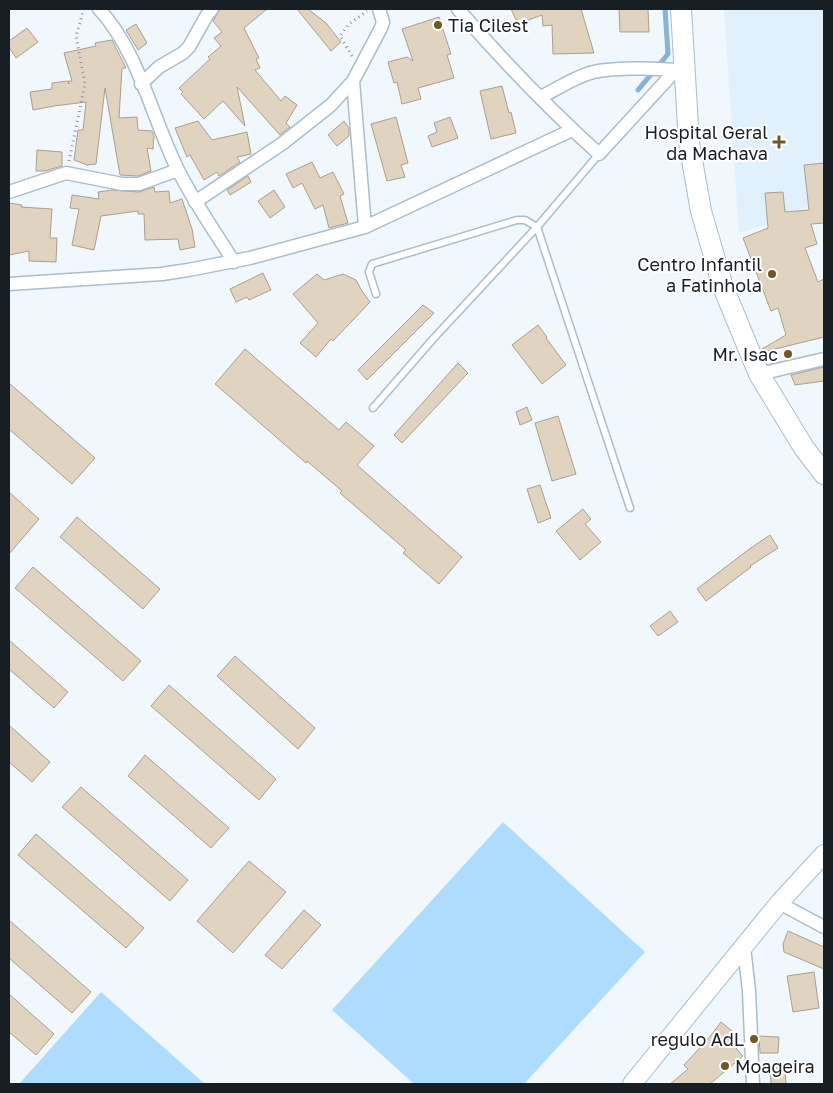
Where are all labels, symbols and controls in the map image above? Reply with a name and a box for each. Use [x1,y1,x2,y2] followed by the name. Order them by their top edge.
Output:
[448,14,528,36] place label: Tia Cilest
[432,19,444,31] marker: Tia Cilest
[645,121,768,164] place label: Hospital Geral da Machava
[772,135,786,149] marker: Hospital Geral da Machava
[637,253,762,296] place label: Centro Infantil a Fatinhola
[766,268,778,280] marker: Centro Infantil a Fatinhola
[713,343,778,365] place label: Mr. Isac
[782,348,794,360] marker: Mr. Isac
[651,1028,744,1050] place label: regulo AdL
[748,1033,760,1045] marker: regulo AdL
[735,1055,815,1077] place label: Moageira
[719,1060,731,1072] marker: Moageira

